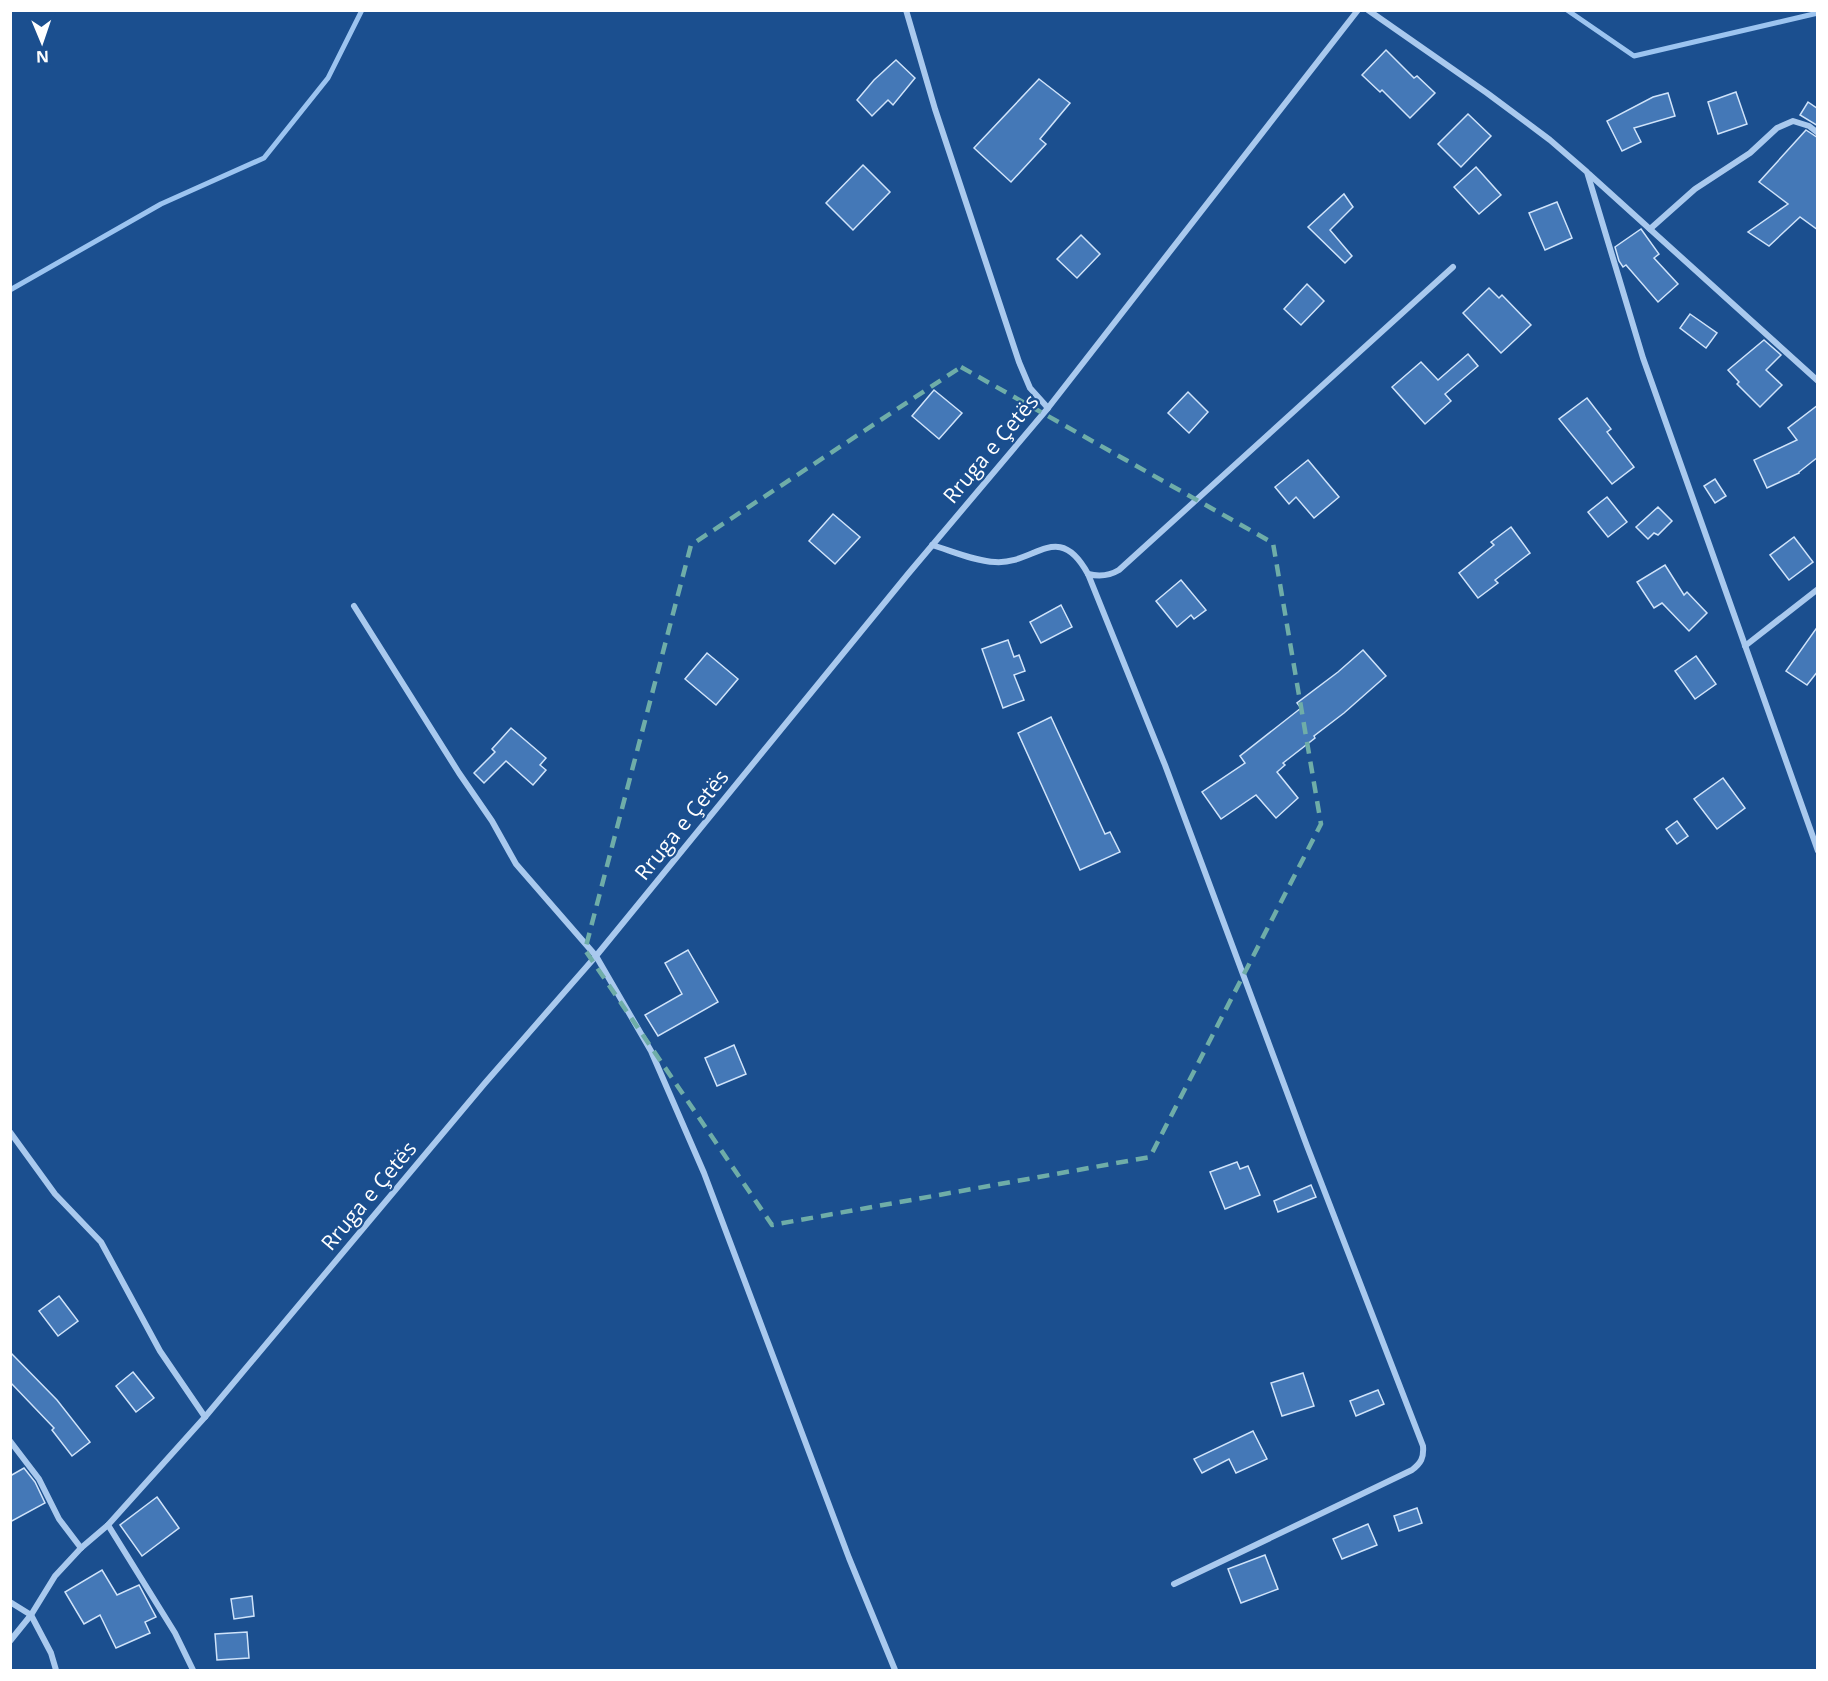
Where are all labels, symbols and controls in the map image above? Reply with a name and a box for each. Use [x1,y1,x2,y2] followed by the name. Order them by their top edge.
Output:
[12,12,72,72] north arrow
[36,46,49,68] text: N
[936,388,1044,509] street label: Rruga e Çetës
[628,763,734,885] street label: Rruga e Çetës
[314,1135,422,1256] street label: Rruga e Çetës

